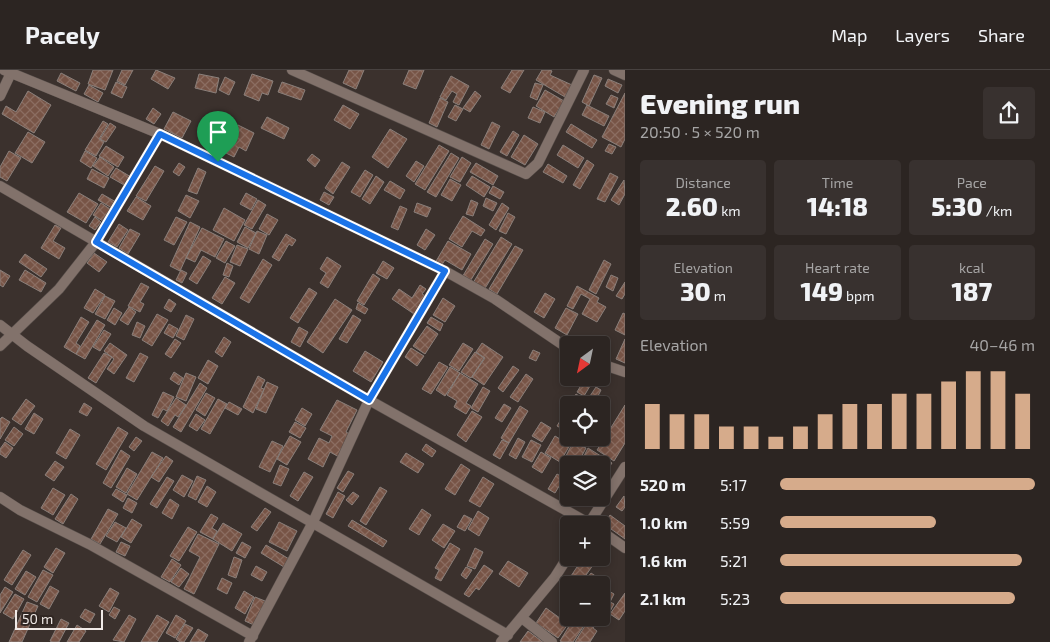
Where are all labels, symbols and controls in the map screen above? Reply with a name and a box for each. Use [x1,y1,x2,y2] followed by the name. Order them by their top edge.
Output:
[25,20,100,49] text: Pacely
[831,24,867,46] text: Map
[895,24,950,46] text: Layers
[978,24,1025,46] text: Share
[640,86,800,120] text: Evening run
[983,87,1035,139] button: share
[197,111,239,162] pin
[204,118,232,146] icon: arrive
[640,122,760,141] text: 20:50 · 5 × 520 m
[676,174,731,191] text: Distance
[822,174,853,191] text: Time
[957,174,987,191] text: Pace
[666,191,718,221] text: 2.60
[807,191,868,221] text: 14:18
[931,191,983,221] text: 5:30
[718,202,741,219] text: km
[983,202,1012,219] text: /km
[673,259,733,276] text: Elevation
[805,259,870,276] text: Heart rate
[959,259,985,276] text: kcal
[680,276,711,306] text: 30
[800,276,843,306] text: 149
[952,276,992,306] text: 187
[711,287,726,304] text: m
[843,287,875,304] text: bpm
[640,335,708,354] text: Elevation
[969,335,1035,354] text: 40–46 m
[560,336,610,386] north arrow
[560,336,610,626] map controls
[560,396,610,446] button: locate
[560,456,610,506] button: layers
[640,475,686,494] text: 520 m
[720,475,747,494] text: 5:17
[640,513,687,532] text: 1.0 km
[720,513,750,532] text: 5:59
[560,516,610,566] button: +
[640,551,687,570] text: 1.6 km
[720,551,748,570] text: 5:21
[560,576,610,626] button: −
[640,589,686,608] text: 2.1 km
[720,589,750,608] text: 5:23
[15,607,102,630] scale bar
[22,610,53,627] text: 50 m

